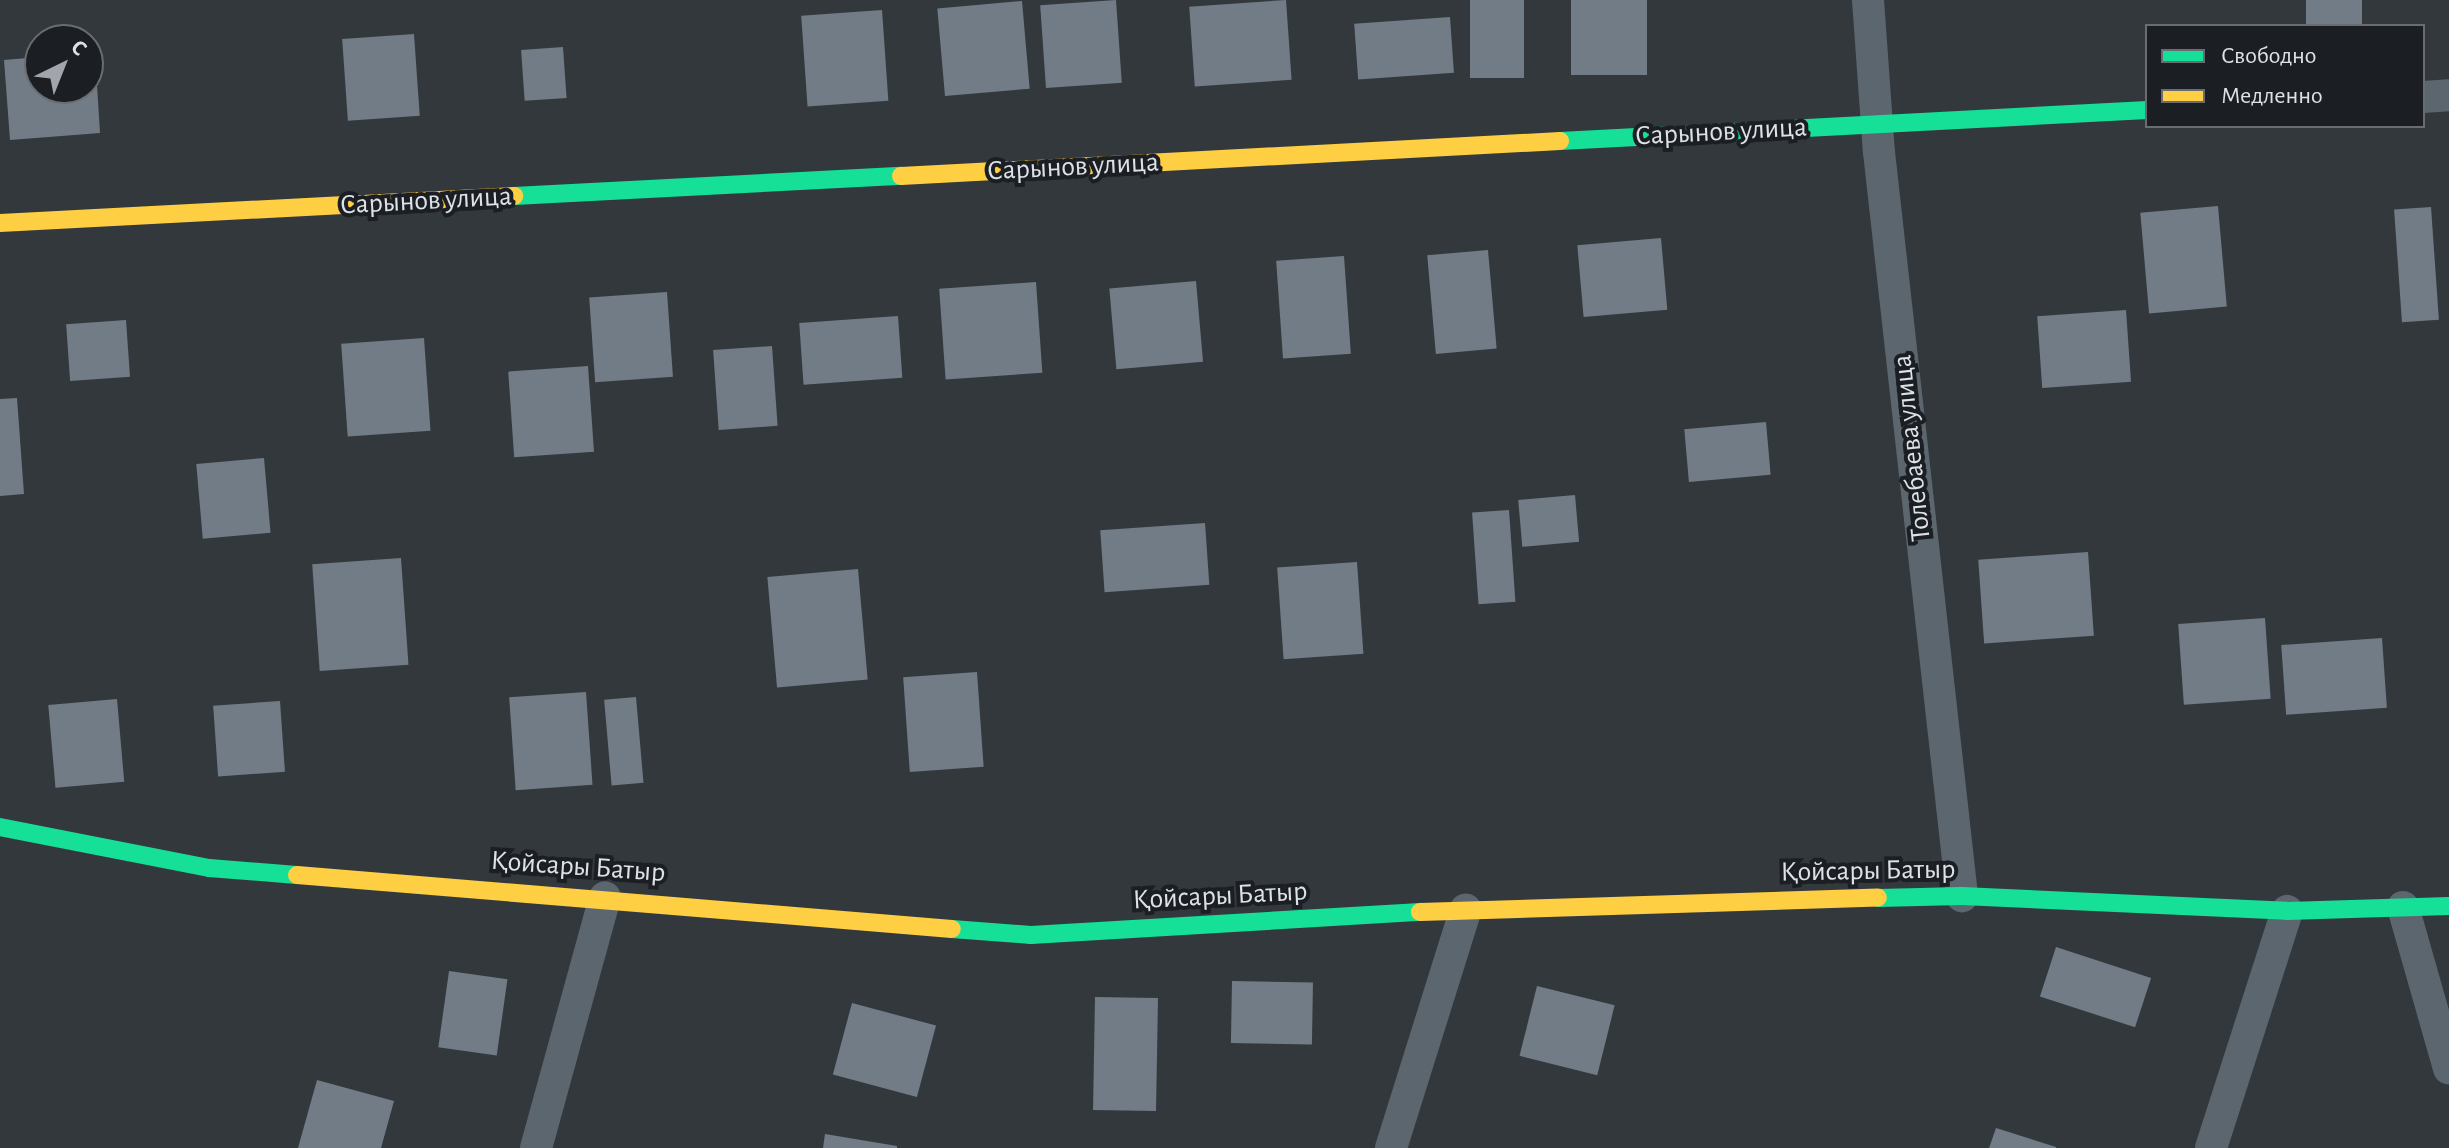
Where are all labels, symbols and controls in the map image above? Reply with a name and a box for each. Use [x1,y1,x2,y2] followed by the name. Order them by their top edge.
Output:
[24,24,104,104] north arrow
[2145,24,2425,128] legend
[67,36,91,60] text: С
[2221,44,2316,68] text: Свободно
[2221,84,2323,108] text: Медленно
[1634,111,1808,153] street label: Сарынов улица
[986,146,1160,188] street label: Сарынов улица
[339,180,513,222] street label: Сарынов улица
[1886,353,1938,543] street label: Толебаева улица
[490,844,666,890] street label: Қойсары Батыр
[1780,853,1956,889] street label: Қойсары Батыр
[1132,875,1308,917] street label: Қойсары Батыр

